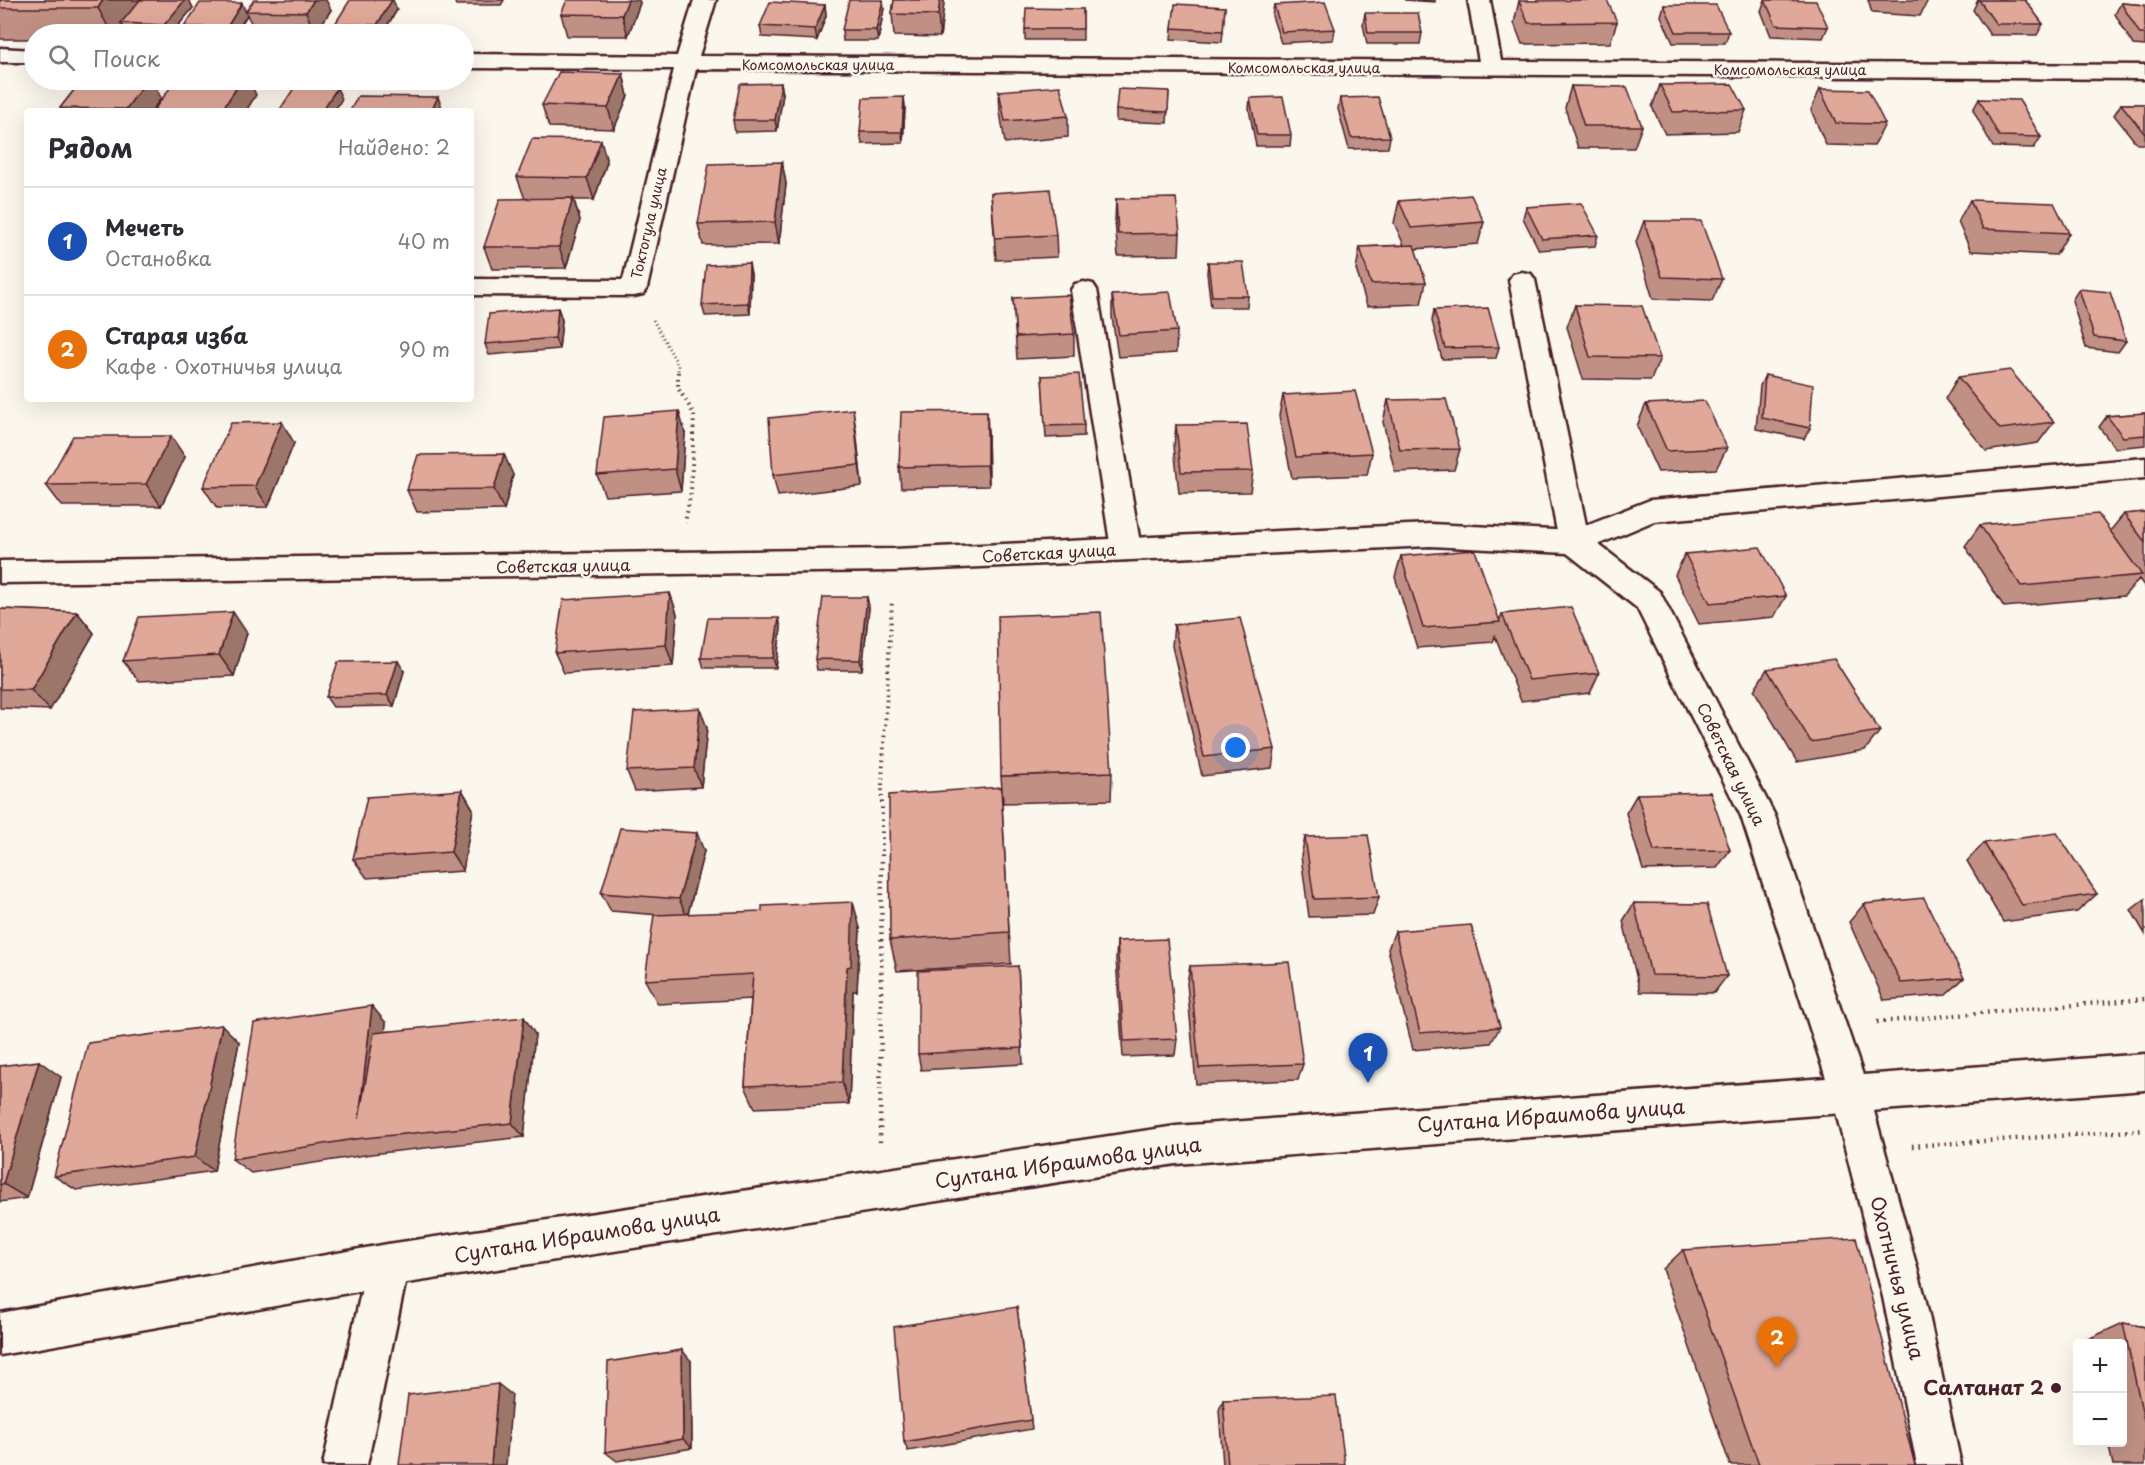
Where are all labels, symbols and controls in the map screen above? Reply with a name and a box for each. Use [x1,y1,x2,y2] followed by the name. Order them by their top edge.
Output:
[24,24,474,90] search box
[45,41,78,74] icon: search
[93,41,160,74] text: Поиск
[742,54,894,75] street label: Комсомольская улица
[1228,57,1380,78] street label: Комсомольская улица
[1714,59,1866,80] street label: Комсомольская улица
[48,128,133,167] text: Рядом
[338,132,450,162] text: Найдено: 2
[625,165,672,281] street label: Токтогула улица
[105,210,184,243] text: Мечеть
[63,226,72,256] text: 1
[398,226,450,256] text: 40 m
[105,243,211,273] text: Остановка
[105,318,248,351] text: Старая изба
[60,334,75,364] text: 2
[399,334,450,364] text: 90 m
[105,351,342,381] text: Кафе · Охотничья улица
[981,537,1117,567] street label: Советская улица
[496,552,630,578] street label: Советская улица
[1692,698,1772,829] street label: Советская улица
[1221,733,1250,762] your location
[1348,1034,1388,1083] pin: 1
[1416,1091,1686,1139] street label: Султана Ибраимова улица
[933,1128,1203,1196] street label: Султана Ибраимова улица
[1863,1193,1933,1363] street label: Охотничья улица
[452,1198,722,1270] street label: Султана Ибраимова улица
[1758,1318,1796,1367] pin: 2
[2073,1339,2127,1447] map controls
[2073,1339,2127,1393] button: +
[1923,1372,2044,1402] place label: Салтанат 2
[2049,1381,2063,1395] marker: Салтанат 2
[2073,1393,2127,1447] button: −

